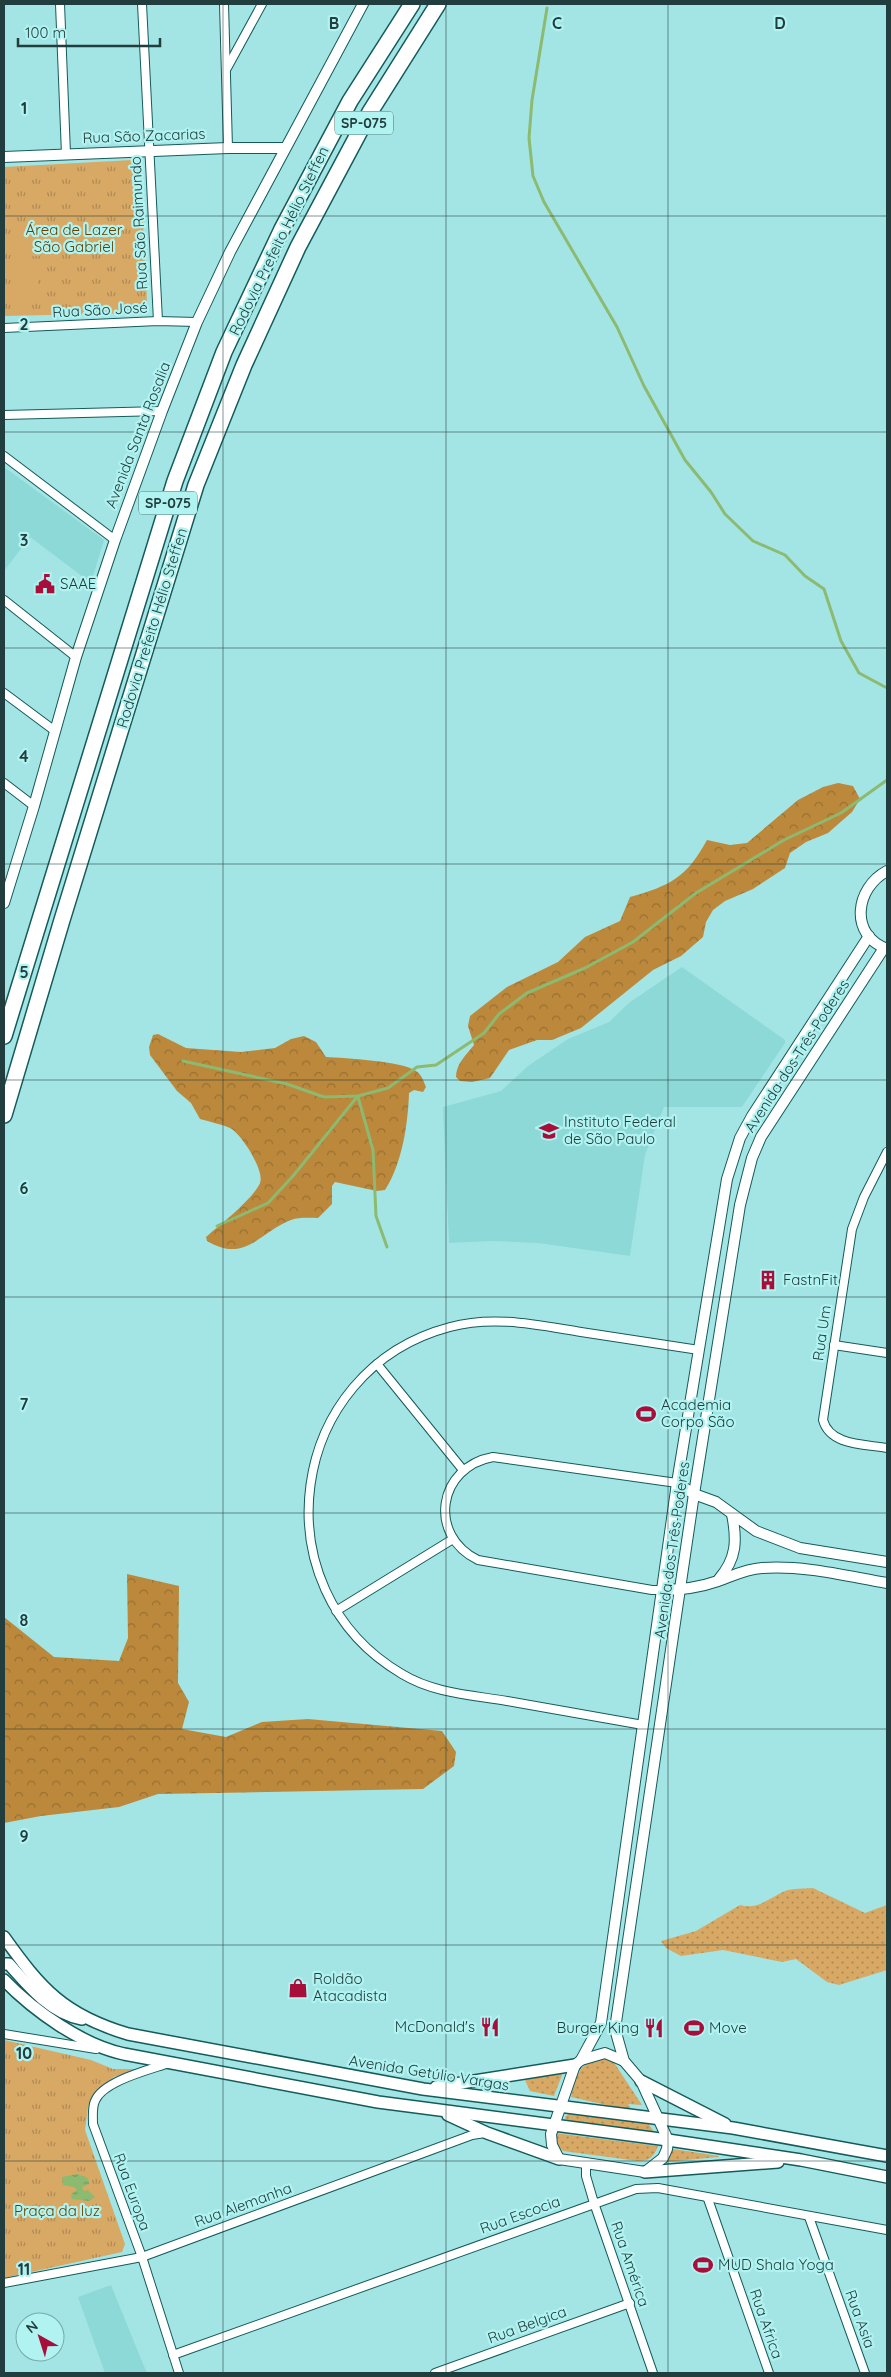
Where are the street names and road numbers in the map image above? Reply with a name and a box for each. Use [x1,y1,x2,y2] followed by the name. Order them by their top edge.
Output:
[335,112,393,134] road number: SP-075
[82,124,206,147] street label: Rua São Zacarias
[224,143,333,338] street label: Rodovia Prefeito Hélio Steffen
[126,156,151,290] street label: Rua São Raimundo
[52,298,148,321] street label: Rua São José
[101,359,174,511] street label: Avenida Santa Rosalia
[139,492,197,514] road number: SP-075
[112,526,191,730] street label: Rodovia Prefeito Hélio Steffen
[740,976,853,1136] street label: Avenida dos Três Poderes
[808,1304,835,1362] street label: Rua Um
[650,1460,693,1640] street label: Avenida dos Três Poderes
[348,2050,511,2095] street label: Avenida Getúlio Vargas
[110,2150,155,2233] street label: Rua Europa
[192,2178,294,2231] street label: Rua Alemanha
[477,2191,563,2238] street label: Rua Escocia
[607,2219,654,2309] street label: Rua América
[746,2286,787,2361] street label: Rua Africa
[841,2287,880,2351] street label: Rua Asia
[485,2301,569,2348] street label: Rua Belgica

